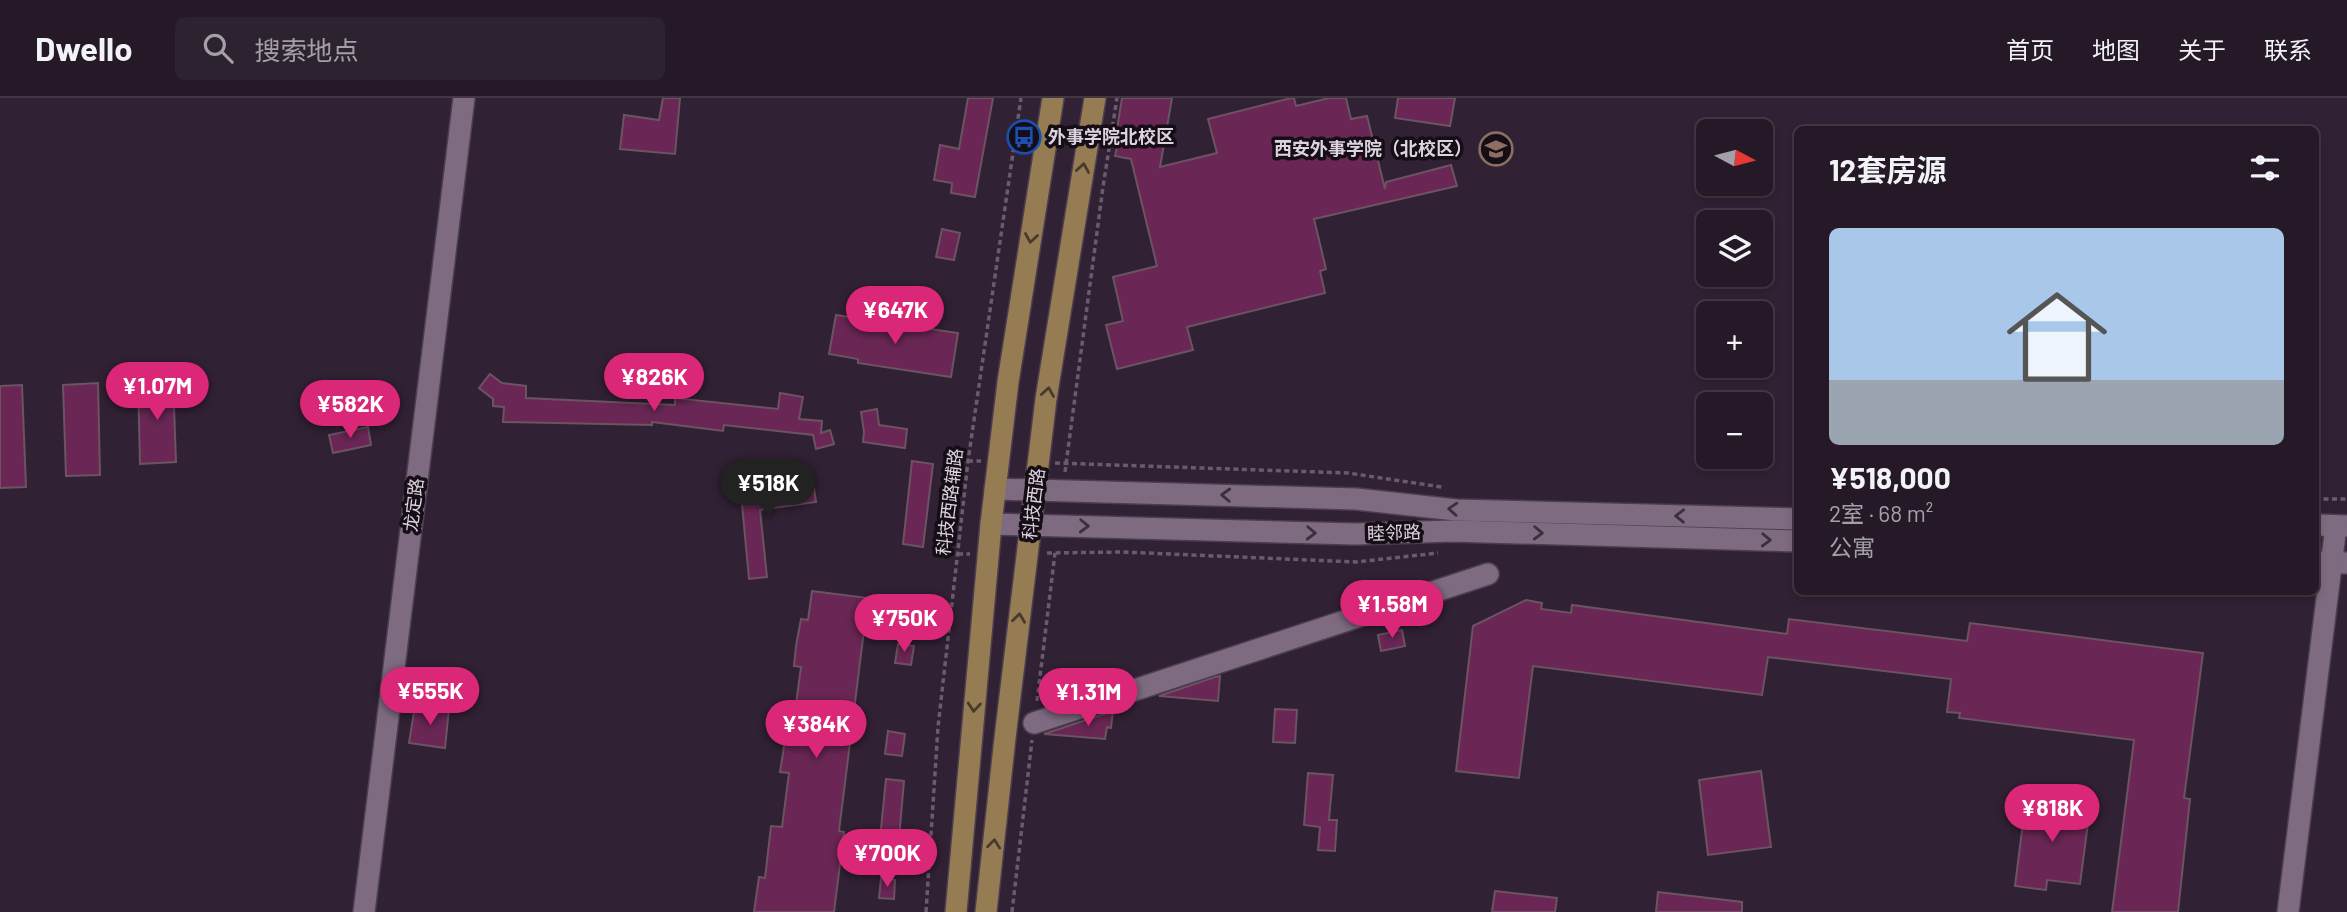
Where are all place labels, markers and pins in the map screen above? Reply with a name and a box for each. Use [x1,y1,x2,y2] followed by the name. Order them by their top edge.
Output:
[1005,118,1043,156] bus stop icon: 外事学院北校区
[1048,125,1174,147] place label: 外事学院北校区
[1477,130,1515,168] school or university icon: 西安外事学院（北校区）
[1274,137,1472,159] place label: 西安外事学院（北校区）
[846,286,944,346] pin: ¥647K
[605,354,703,413] pin: ¥826K
[100,362,214,422] pin: ¥1.07M
[301,380,399,440] pin: ¥582K
[719,460,817,519] pin: ¥518K
[1335,580,1449,640] pin: ¥1.58M
[855,594,953,654] pin: ¥750K
[381,668,479,727] pin: ¥555K
[1031,668,1145,728] pin: ¥1.31M
[767,700,865,760] pin: ¥384K
[2003,784,2101,844] pin: ¥818K
[838,830,936,889] pin: ¥700K

